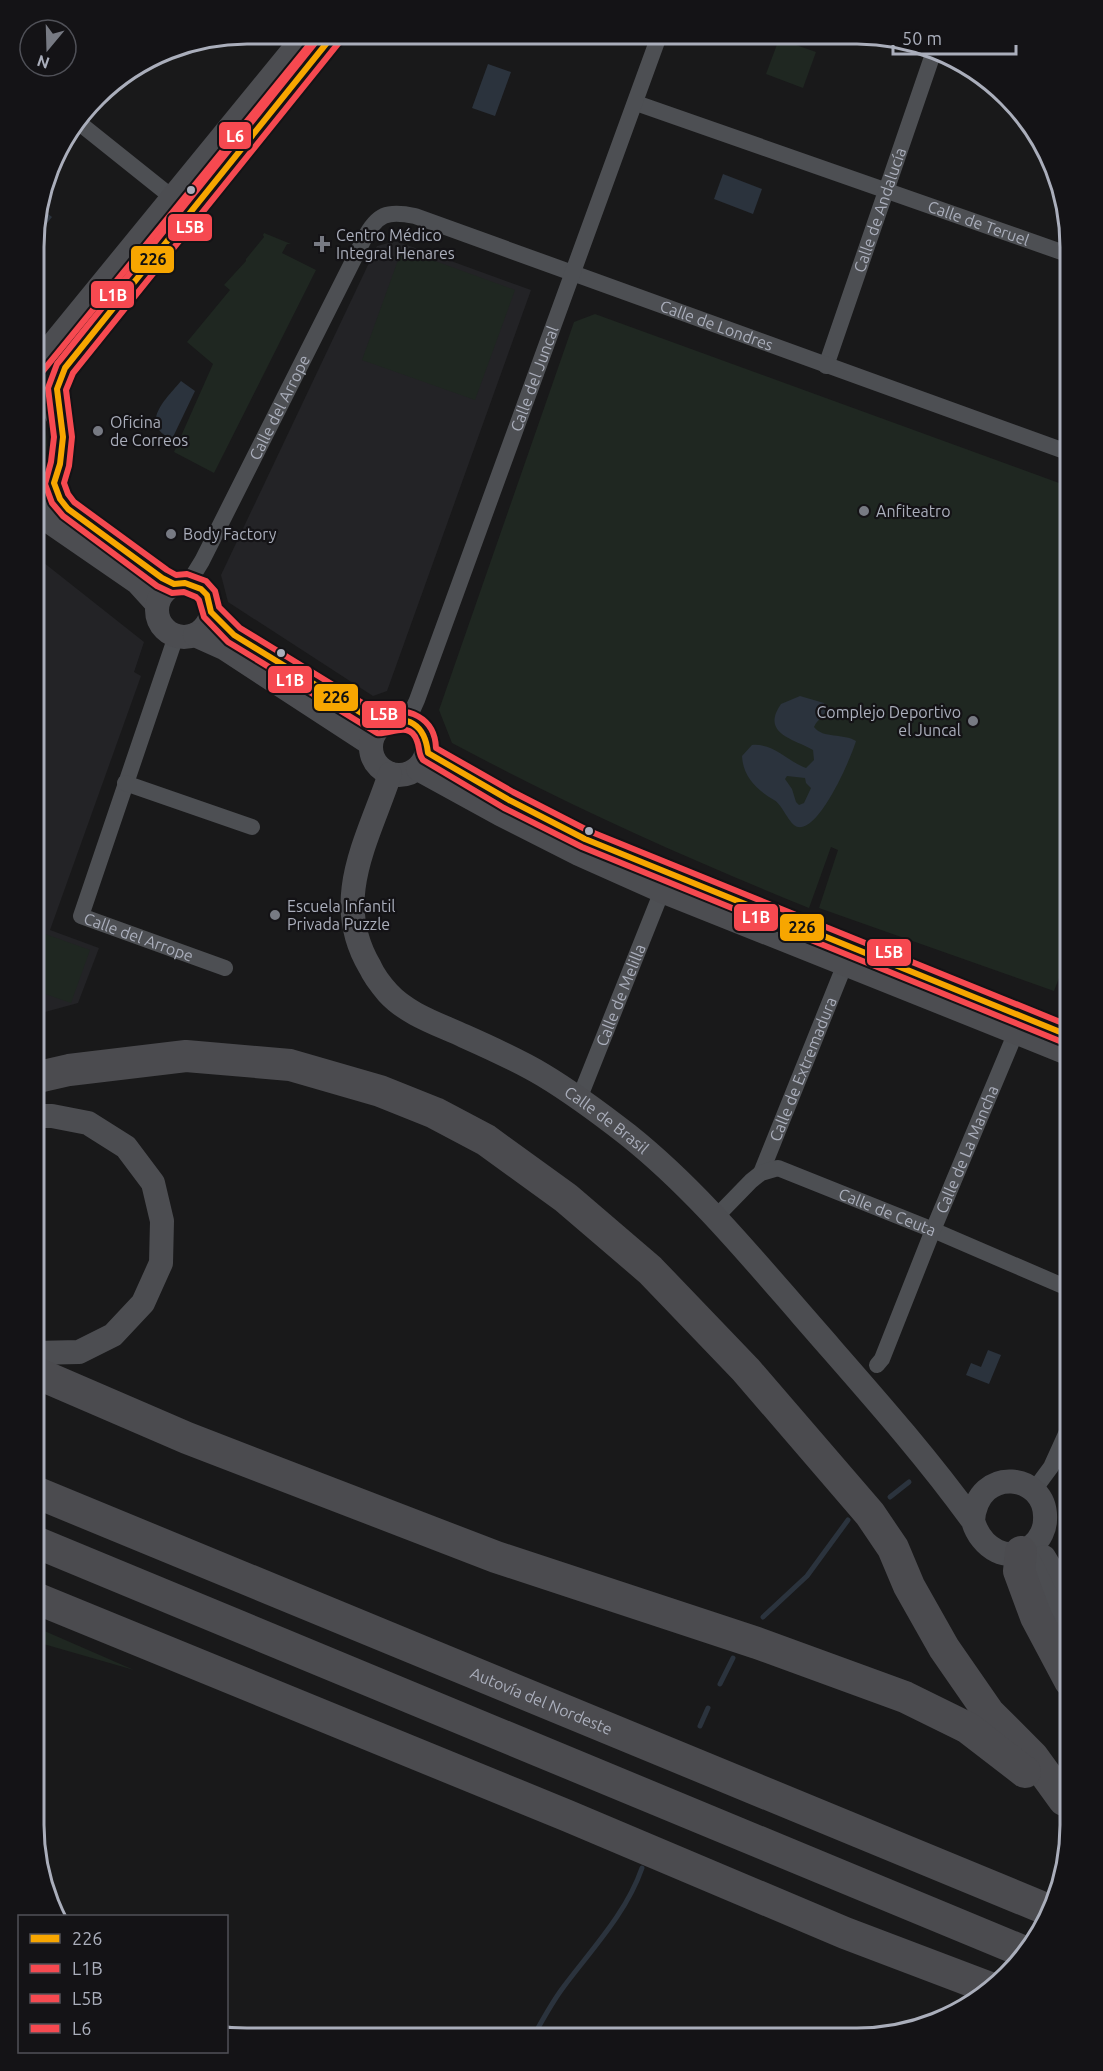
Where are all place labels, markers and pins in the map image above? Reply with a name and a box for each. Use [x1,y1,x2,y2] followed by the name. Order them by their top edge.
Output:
[185,184,197,196] unlabelled marker
[336,226,455,262] place label: Centro Médico Integral Henares
[313,235,331,253] marker: Centro Médico Integral Henares
[110,413,188,449] place label: Oficina de Correos
[91,424,105,438] marker: Oficina de Correos
[876,502,951,520] place label: Anfiteatro
[857,504,871,518] marker: Anfiteatro
[183,525,277,543] place label: Body Factory
[164,527,178,541] marker: Body Factory
[275,647,287,659] unlabelled marker
[817,703,961,739] place label: Complejo Deportivo el Juncal
[966,714,980,728] marker: Complejo Deportivo el Juncal
[583,825,595,837] unlabelled marker
[287,897,395,933] place label: Escuela Infantil Privada Puzzle
[268,908,282,922] marker: Escuela Infantil Privada Puzzle

